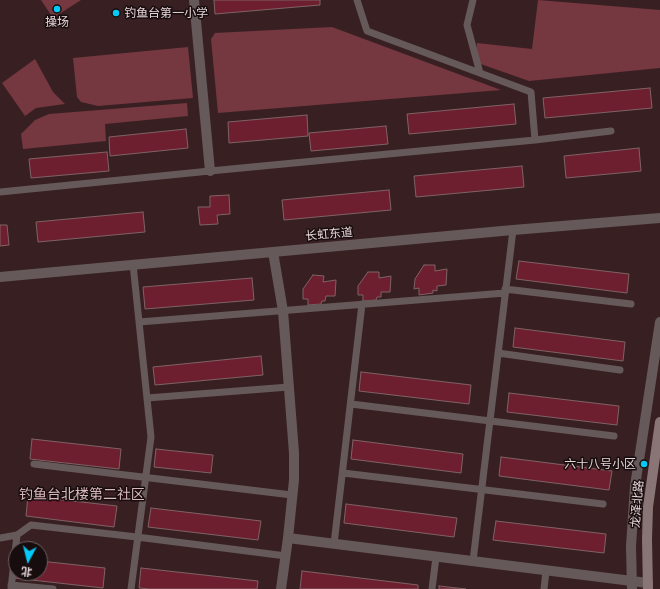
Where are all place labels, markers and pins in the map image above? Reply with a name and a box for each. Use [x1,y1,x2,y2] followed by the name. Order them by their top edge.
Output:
[52,4,62,14] marker: 操场
[124,6,208,20] place label: 钓鱼台第一小学
[111,8,121,18] marker: 钓鱼台第一小学
[45,15,69,29] place label: 操场
[564,457,636,471] place label: 六十八号小区
[639,459,649,469] marker: 六十八号小区

